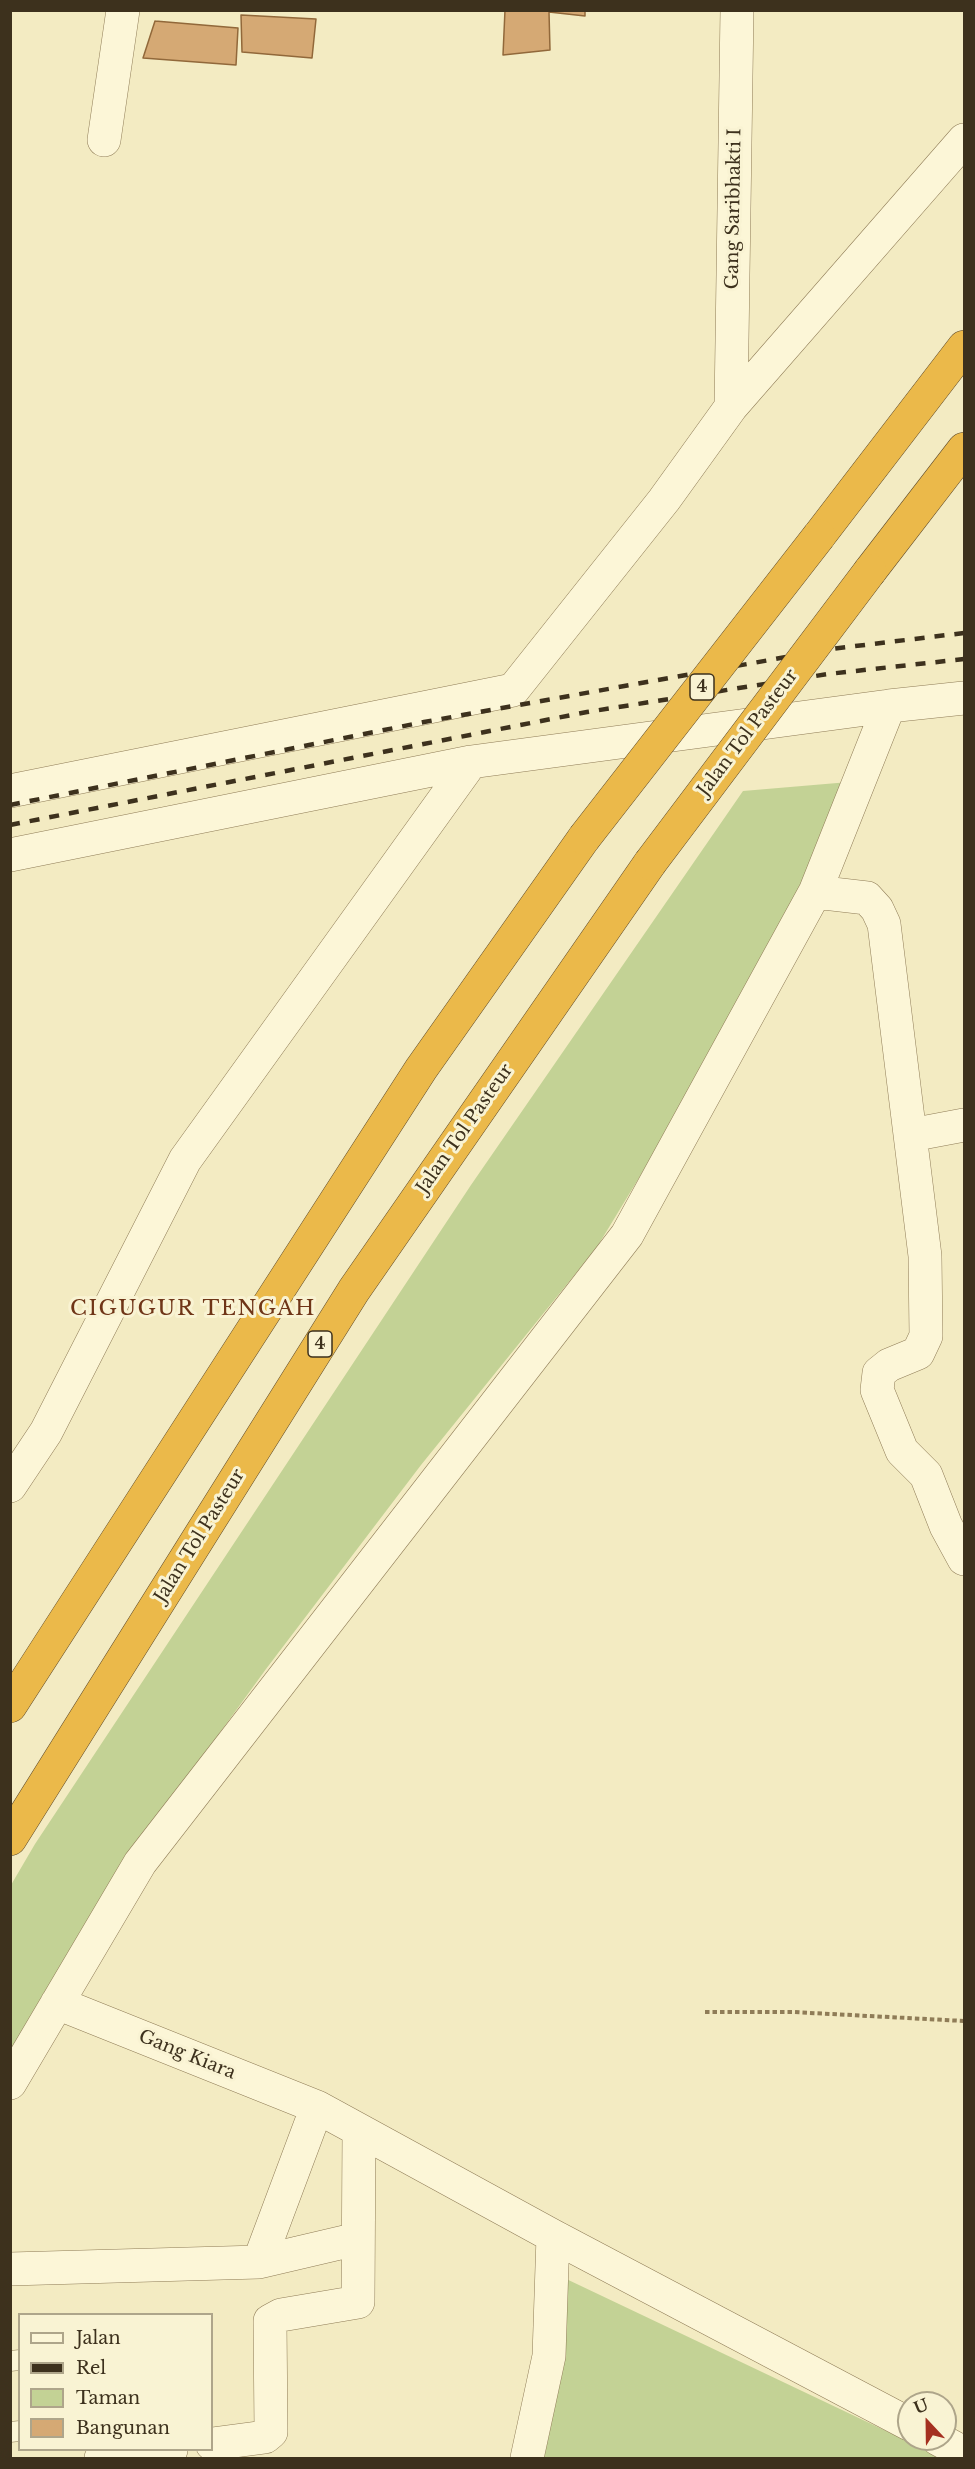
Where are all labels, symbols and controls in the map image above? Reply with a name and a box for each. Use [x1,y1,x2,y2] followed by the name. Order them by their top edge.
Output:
[722,128,746,290] street label: Gang Saribhakti I
[693,665,803,801] street label: Jalan Tol Pasteur
[690,674,714,700] road number: 4
[412,1060,518,1198] street label: Jalan Tol Pasteur
[70,1296,316,1322] district label: CIGUGUR TENGAH
[308,1331,332,1357] road number: 4
[150,1465,250,1607] street label: Jalan Tol Pasteur
[135,2026,239,2084] street label: Gang Kiara
[18,2313,213,2451] legend
[76,2327,121,2349] text: Jalan
[76,2357,106,2379] text: Rel
[76,2387,140,2409] text: Taman
[897,2391,957,2451] north arrow
[911,2394,931,2418] text: U
[76,2417,170,2439] text: Bangunan

